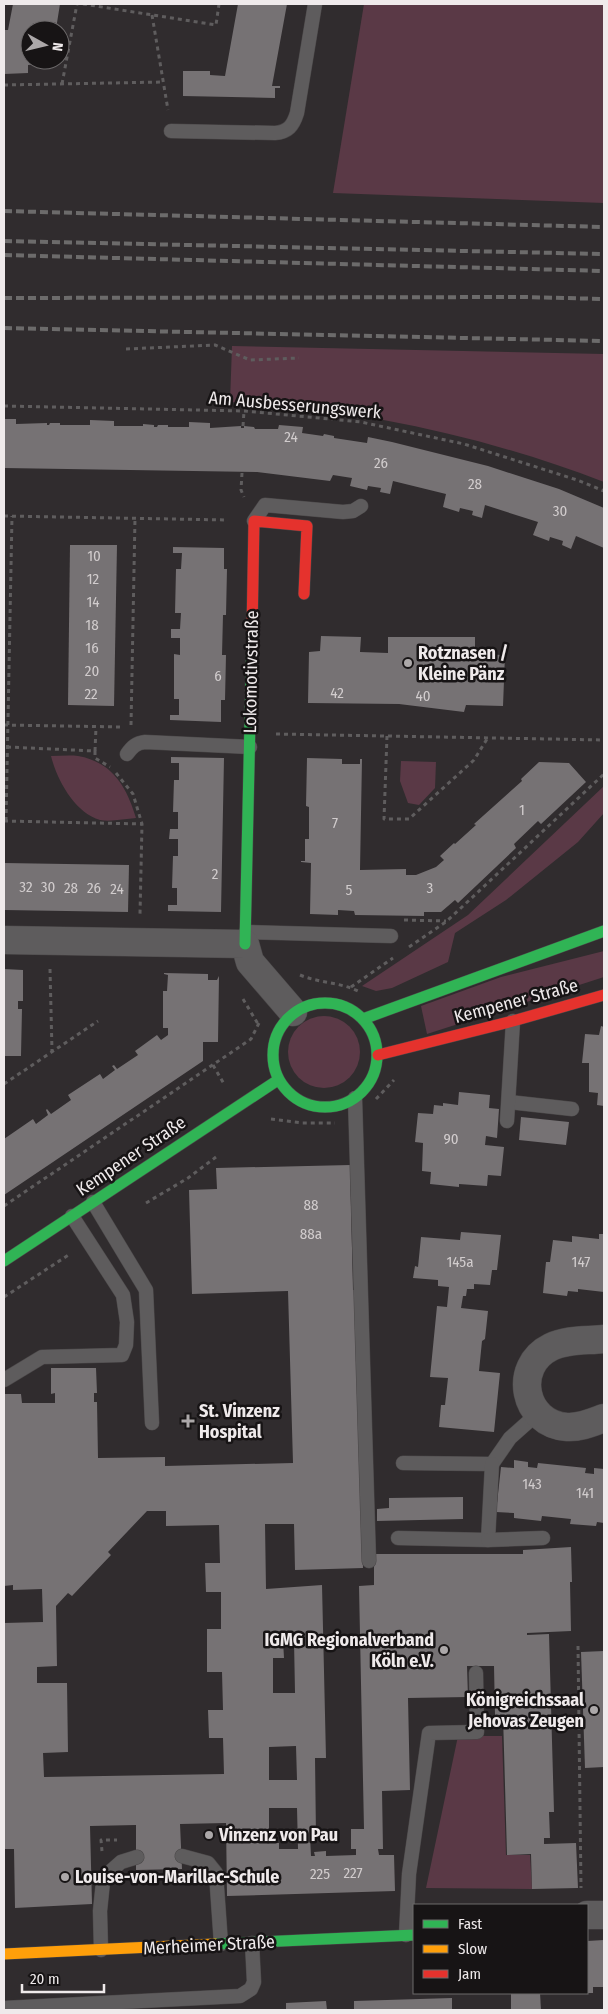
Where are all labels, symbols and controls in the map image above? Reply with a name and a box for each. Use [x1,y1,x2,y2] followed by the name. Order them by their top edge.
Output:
[20,20,70,70] north arrow
[48,41,66,52] text: N
[208,386,383,424] street label: Am Ausbesserungswerk
[284,428,298,446] house number: 24
[374,454,388,472] house number: 26
[468,475,482,493] house number: 28
[553,502,567,520] house number: 30
[87,547,101,565] house number: 10
[87,570,100,588] house number: 12
[86,593,100,611] house number: 14
[239,610,263,734] street label: Lokomotivstraße
[85,616,99,634] house number: 18
[85,639,99,657] house number: 16
[418,642,508,685] place label: Rotznasen / Kleine Pänz
[402,657,414,669] marker: Rotznasen / Kleine Pänz
[85,662,99,680] house number: 20
[214,667,222,685] house number: 6
[330,684,344,702] house number: 42
[84,685,98,703] house number: 22
[415,687,431,705] house number: 40
[519,801,525,819] house number: 1
[332,814,338,832] house number: 7
[212,865,219,883] house number: 2
[19,878,33,896] house number: 32
[41,878,55,896] house number: 30
[64,879,78,897] house number: 28
[87,879,101,897] house number: 26
[427,879,434,897] house number: 3
[110,880,124,898] house number: 24
[346,881,353,899] house number: 5
[452,974,580,1028] street label: Kempener Straße
[72,1111,190,1201] street label: Kempener Straße
[443,1130,459,1148] house number: 90
[303,1196,319,1214] house number: 88
[300,1225,322,1243] house number: 88a
[446,1253,474,1271] house number: 145a
[572,1253,590,1271] house number: 147
[199,1400,280,1443] place label: St. Vinzenz Hospital
[181,1414,195,1428] marker: St. Vinzenz Hospital
[522,1475,542,1493] house number: 143
[576,1484,594,1502] house number: 141
[264,1629,434,1672] place label: IGMG Regionalverband Köln e.V.
[438,1644,450,1656] marker: IGMG Regionalverband Köln e.V.
[466,1689,584,1732] place label: Königreichssaal Jehovas Zeugen
[588,1704,600,1716] marker: Königreichssaal Jehovas Zeugen
[218,1824,338,1846] place label: Vinzenz von Pau
[203,1829,215,1841] marker: Vinzenz von Pau
[343,1864,363,1882] house number: 227
[310,1865,330,1883] house number: 225
[75,1866,279,1888] place label: Louise-von-Marillac-Schule
[59,1871,71,1883] marker: Louise-von-Marillac-Schule
[413,1904,588,1994] legend
[458,1915,482,1933] text: Fast
[143,1931,276,1959] street label: Merheimer Straße
[458,1940,487,1958] text: Slow
[22,1962,105,1994] scale bar
[458,1965,481,1983] text: Jam
[30,1970,60,1988] text: 20 m

